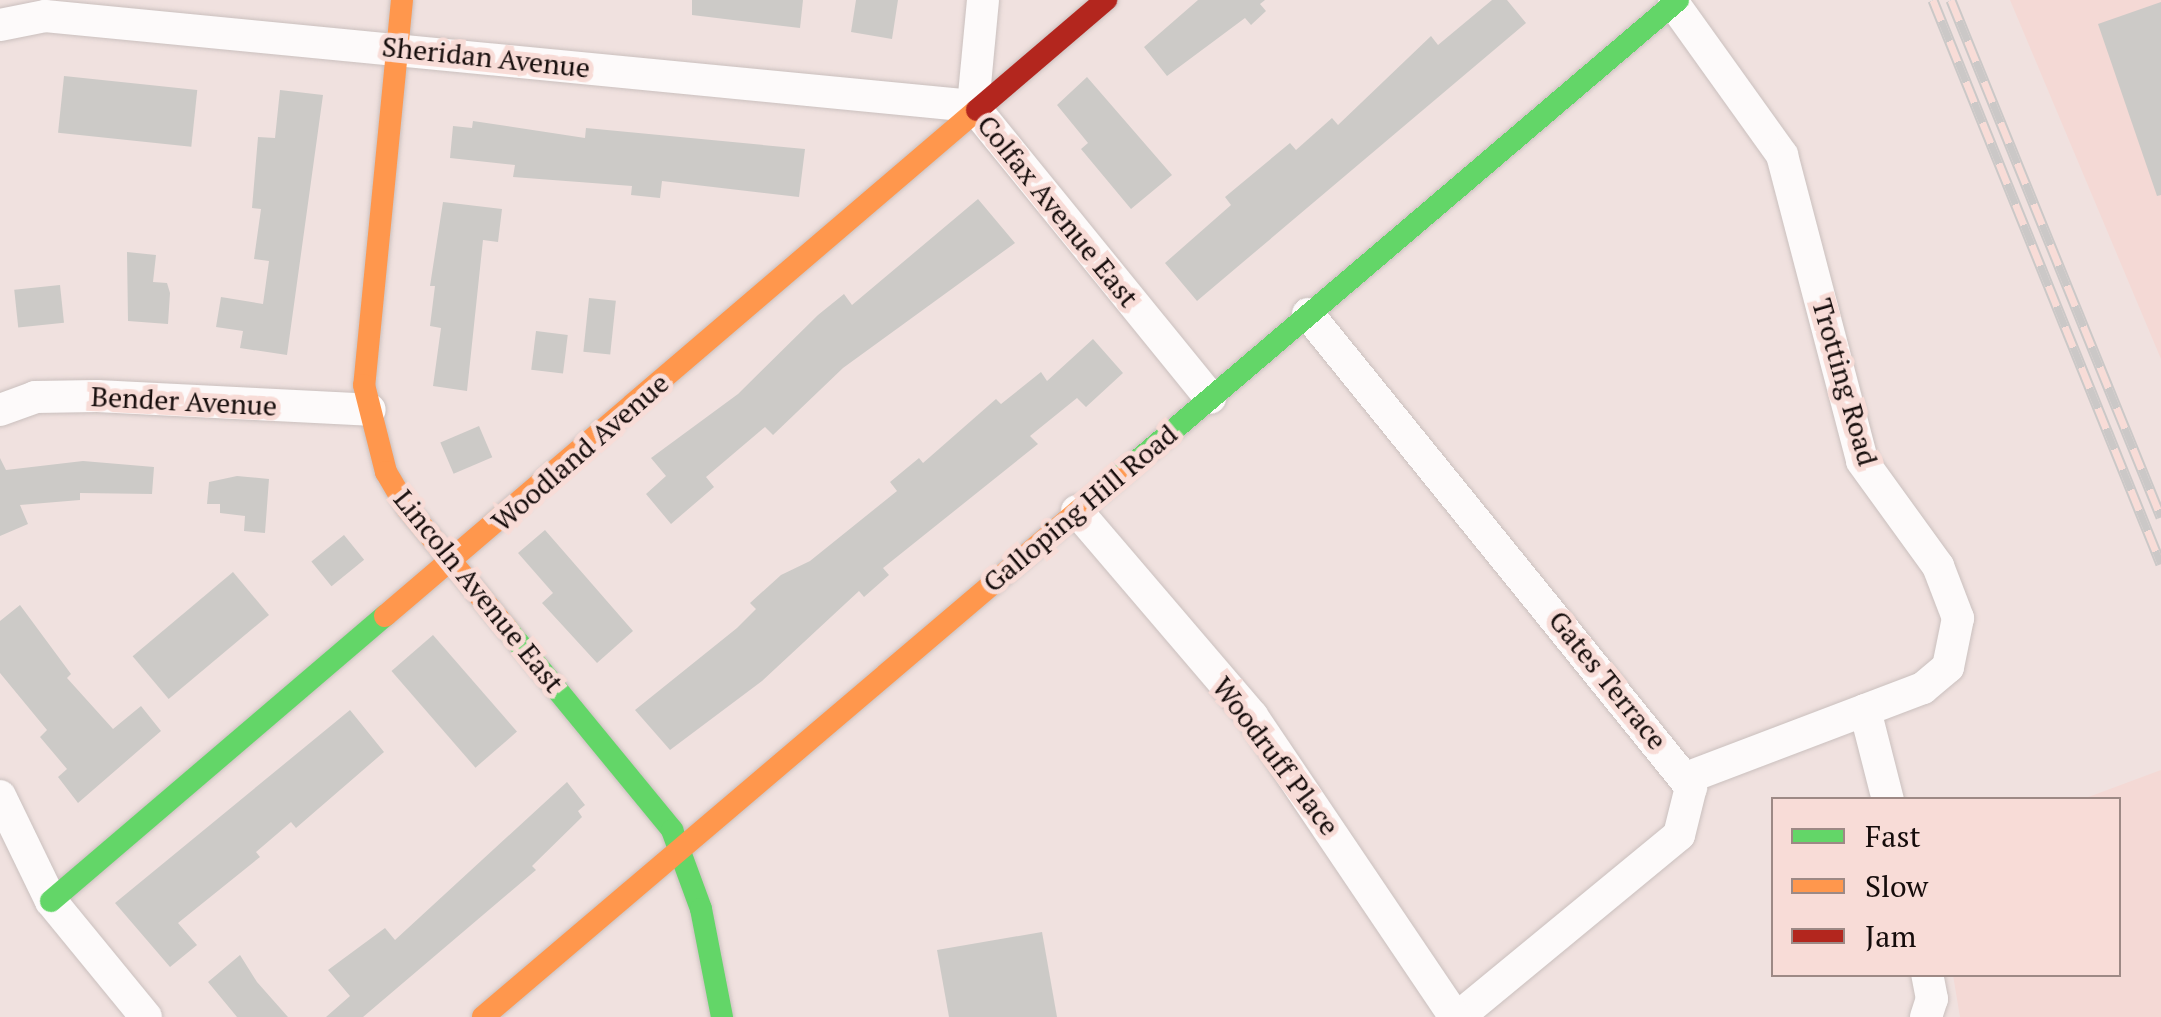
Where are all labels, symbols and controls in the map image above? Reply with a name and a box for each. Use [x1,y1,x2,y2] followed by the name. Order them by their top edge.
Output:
[380,29,592,85] street label: Sheridan Avenue
[970,108,1146,314] street label: Colfax Avenue East
[1805,295,1885,469] street label: Trotting Road
[484,366,676,538] street label: Woodland Avenue
[90,379,278,423] street label: Bender Avenue
[976,417,1184,599] street label: Galloping Hill Road
[387,483,571,699] street label: Lincoln Avenue East
[1542,604,1674,756] street label: Gates Terrace
[1206,670,1346,842] street label: Woodruff Place
[1771,797,2121,977] legend
[1865,816,1921,856] text: Fast
[1865,866,1928,906] text: Slow
[1865,916,1916,956] text: Jam

